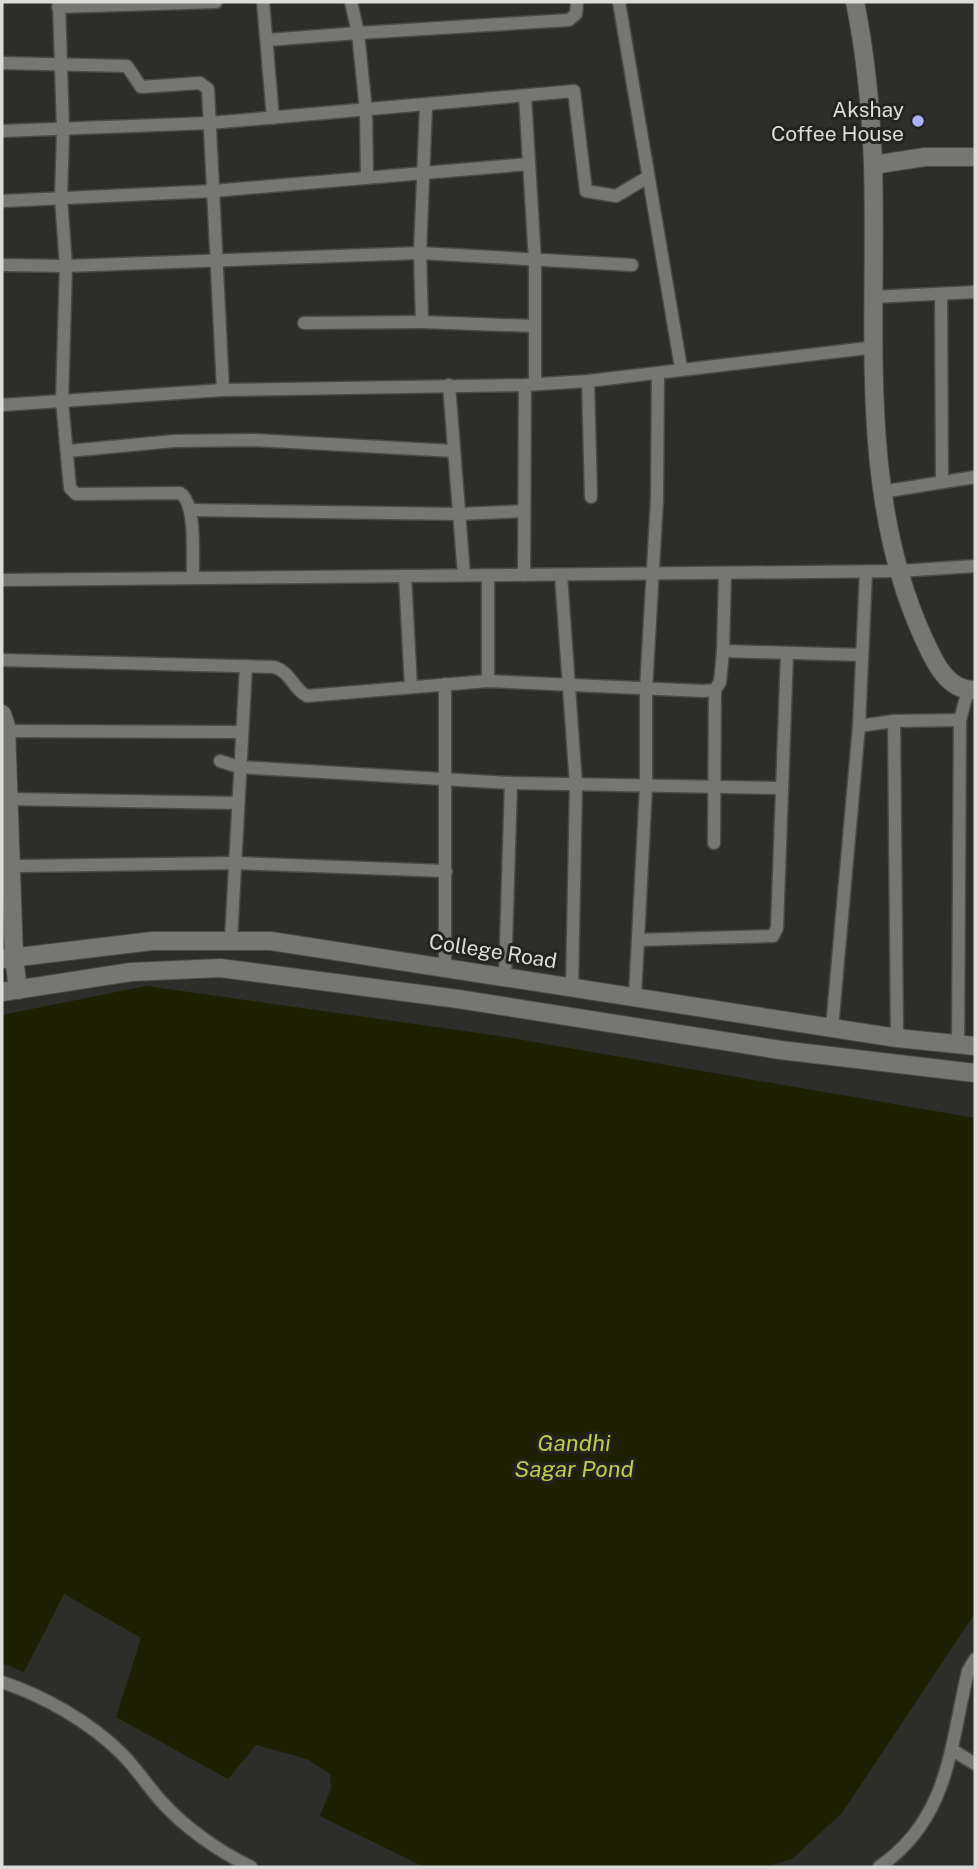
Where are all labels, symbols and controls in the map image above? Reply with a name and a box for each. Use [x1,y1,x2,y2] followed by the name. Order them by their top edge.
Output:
[771,97,904,146] place label: Akshay Coffee House
[910,113,926,129] marker: Akshay Coffee House
[427,929,559,973] street label: College Road
[514,1429,634,1482] water label: Gandhi Sagar Pond

